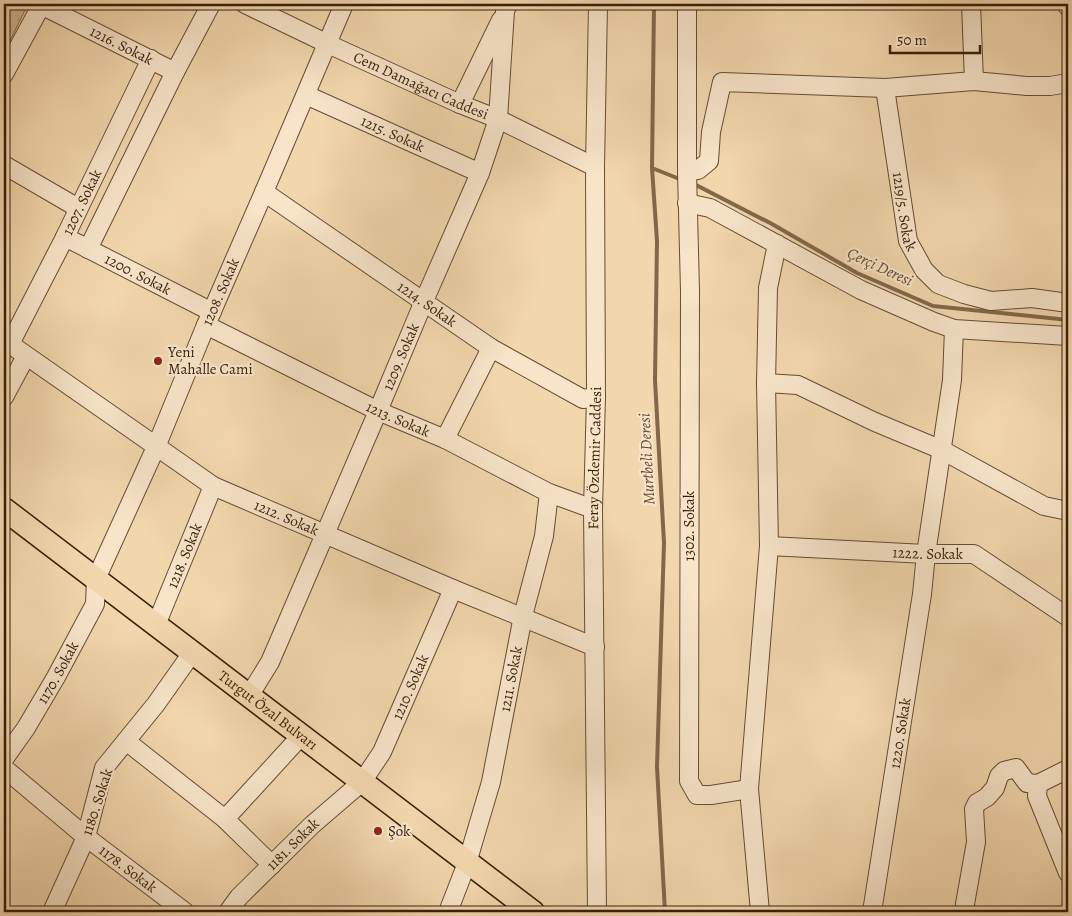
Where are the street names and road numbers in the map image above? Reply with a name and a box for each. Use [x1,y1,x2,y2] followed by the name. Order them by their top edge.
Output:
[86,21,157,70] street label: 1216. Sokak
[350,47,491,124] street label: Cem Damağacı Caddesi
[358,111,428,157] street label: 1215. Sokak
[57,166,106,238] street label: 1207. Sokak
[888,171,922,255] street label: 1219/5. Sokak
[101,249,175,300] street label: 1200. Sokak
[197,255,244,329] street label: 1208. Sokak
[393,277,461,332] street label: 1214. Sokak
[378,320,424,393] street label: 1209. Sokak
[583,387,606,530] street label: Feray Özdemir Caddesi
[363,397,434,442] street label: 1213. Sokak
[679,490,699,561] street label: 1302. Sokak
[251,495,323,540] street label: 1212. Sokak
[162,520,207,591] street label: 1218. Sokak
[892,542,964,564] street label: 1222. Sokak
[32,637,84,707] street label: 1170. Sokak
[495,644,527,714] street label: 1211. Sokak
[387,651,434,723] street label: 1210. Sokak
[214,666,322,755] street label: Turgut Özal Bulvarı
[885,696,916,770] street label: 1220. Sokak
[77,765,117,838] street label: 1180. Sokak
[262,813,324,875] street label: 1181. Sokak
[95,840,162,898] street label: 1178. Sokak

